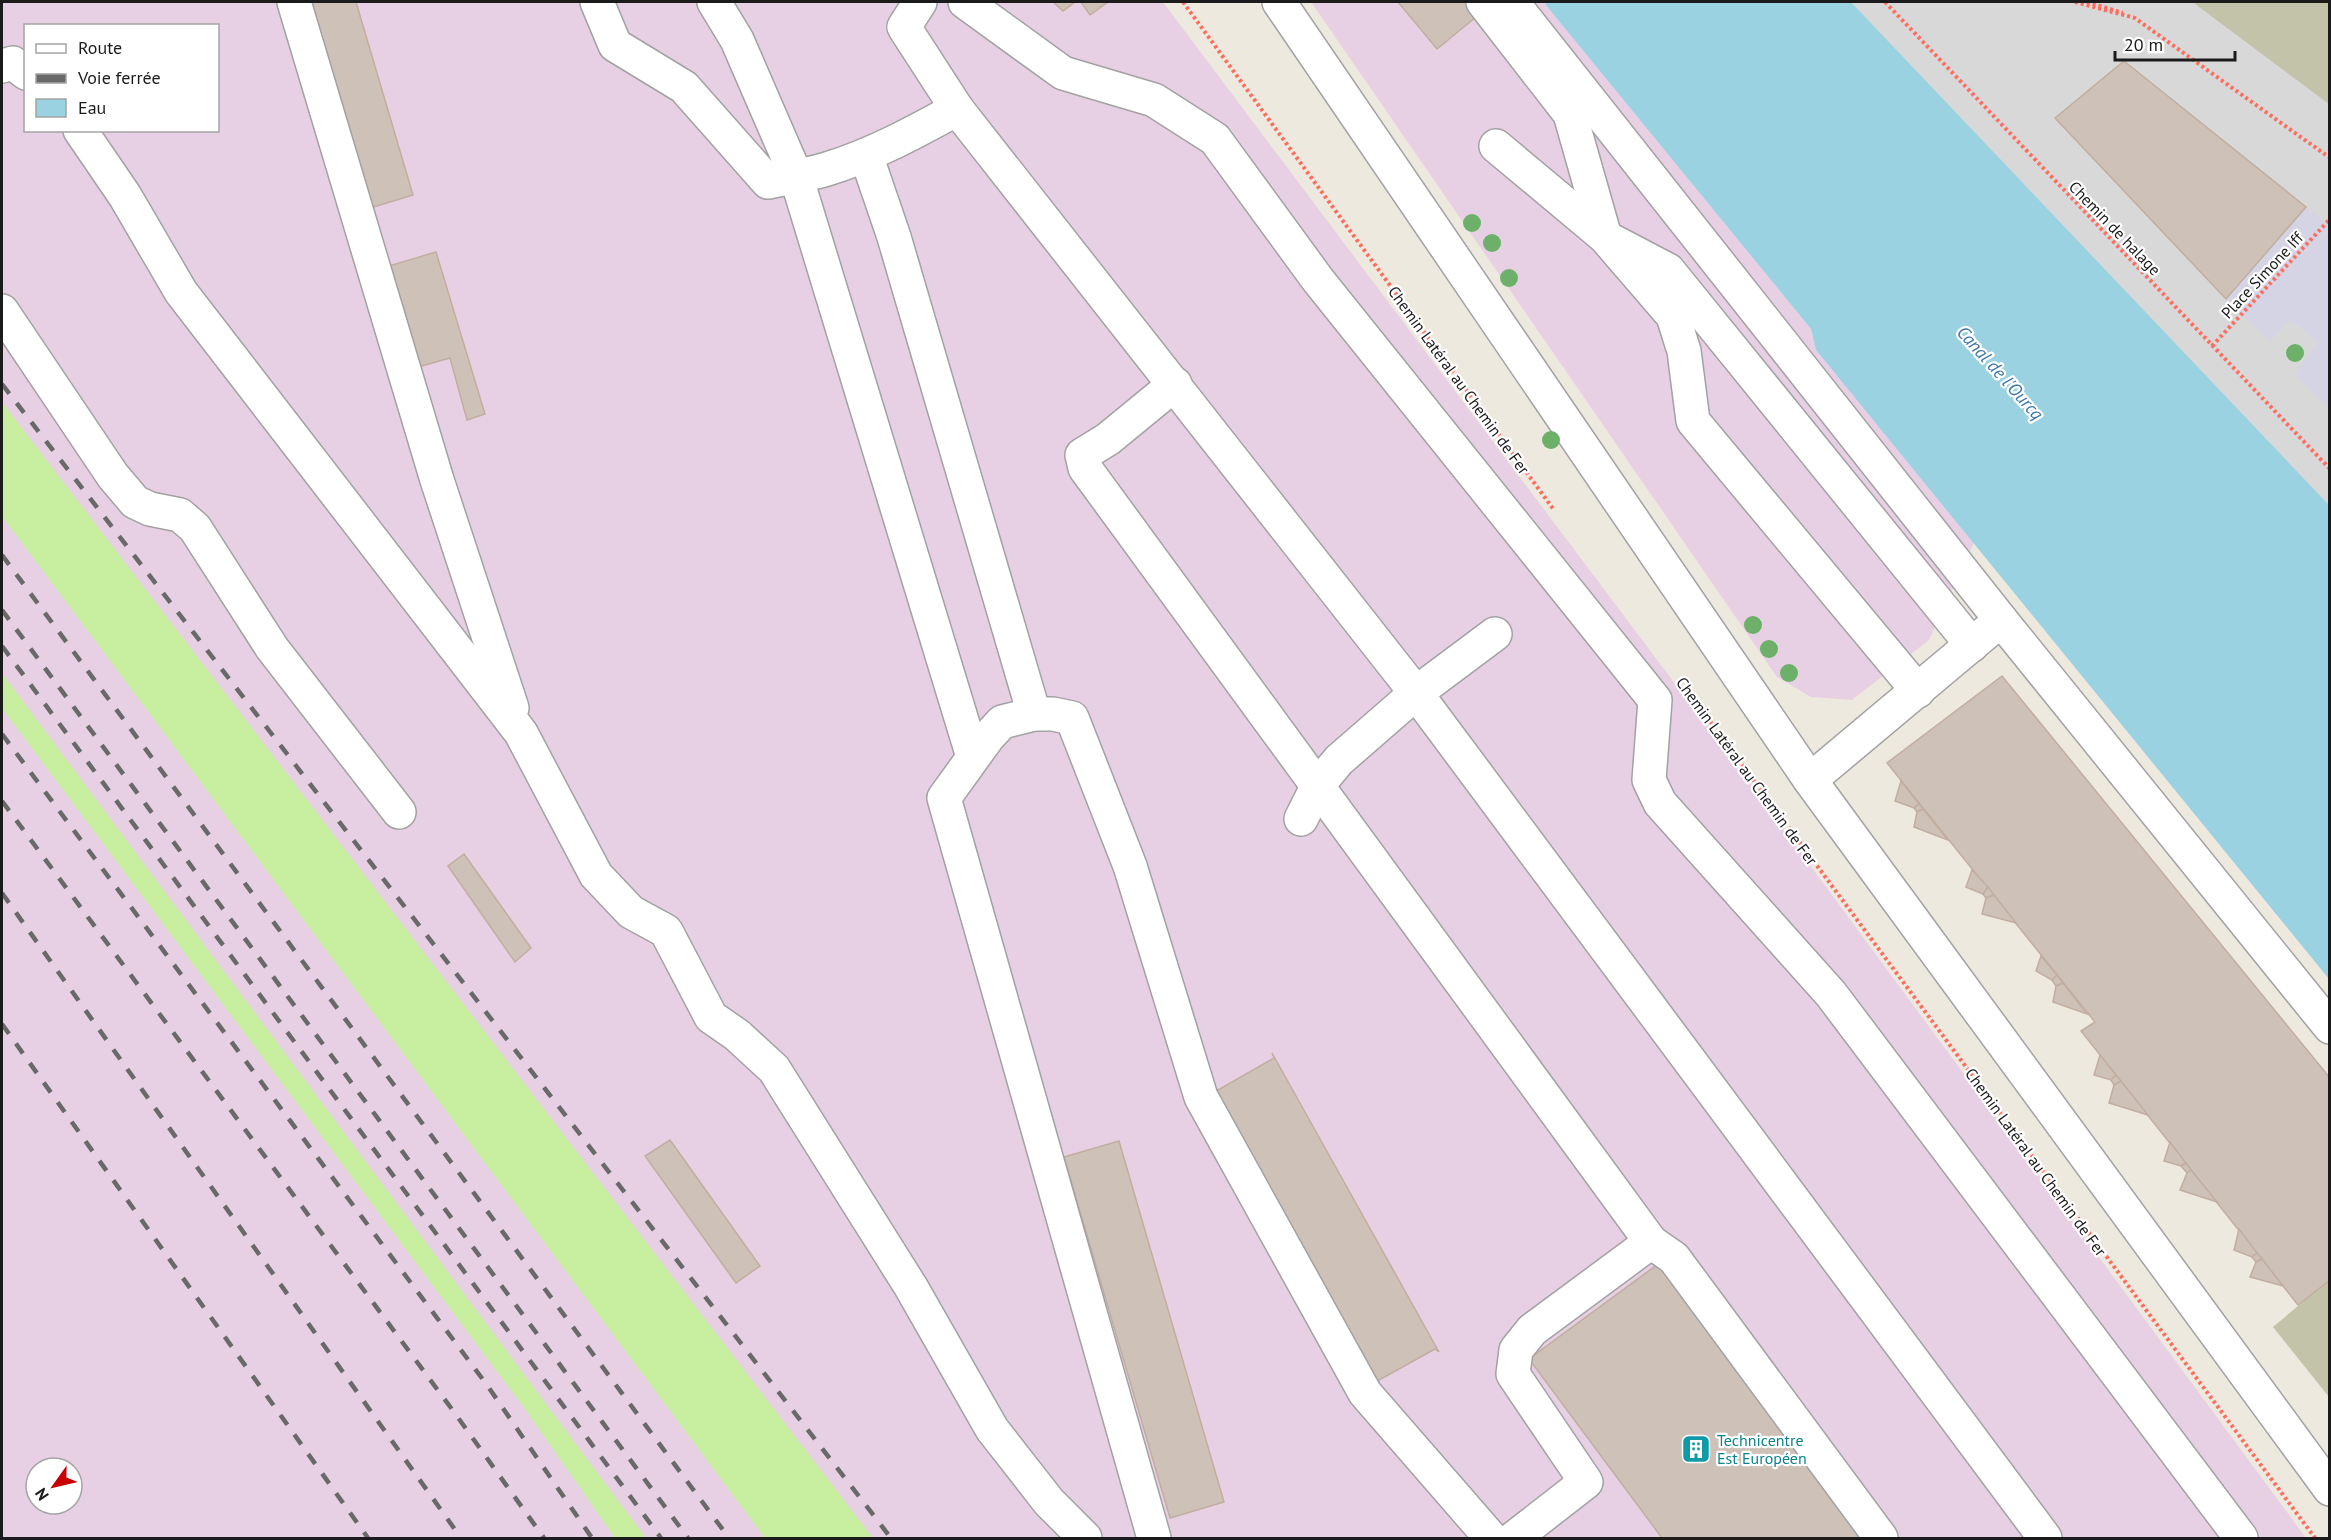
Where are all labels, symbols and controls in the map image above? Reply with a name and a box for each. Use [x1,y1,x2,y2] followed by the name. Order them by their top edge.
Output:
[24,24,219,132] legend
[2115,24,2235,62] scale bar
[2124,33,2163,56] text: 20 m
[78,36,122,59] text: Route
[77,66,161,89] text: Voie ferrée
[78,96,106,119] text: Eau
[2065,177,2165,279] street label: Chemin de halage
[2217,227,2308,322] street label: Place Simone Iff
[1384,282,1534,479] street label: Chemin Latéral au Chemin de Fer
[1952,321,2049,424] water label: Canal de l'Ourcq
[1672,673,1822,870] street label: Chemin Latéral au Chemin de Fer
[1961,1064,2111,1261] street label: Chemin Latéral au Chemin de Fer
[1717,1430,1807,1468] place label: Technicentre Est Européen
[1680,1433,1712,1465] building icon: Technicentre Est Européen
[24,1456,84,1516] north arrow
[30,1484,53,1504] text: N

